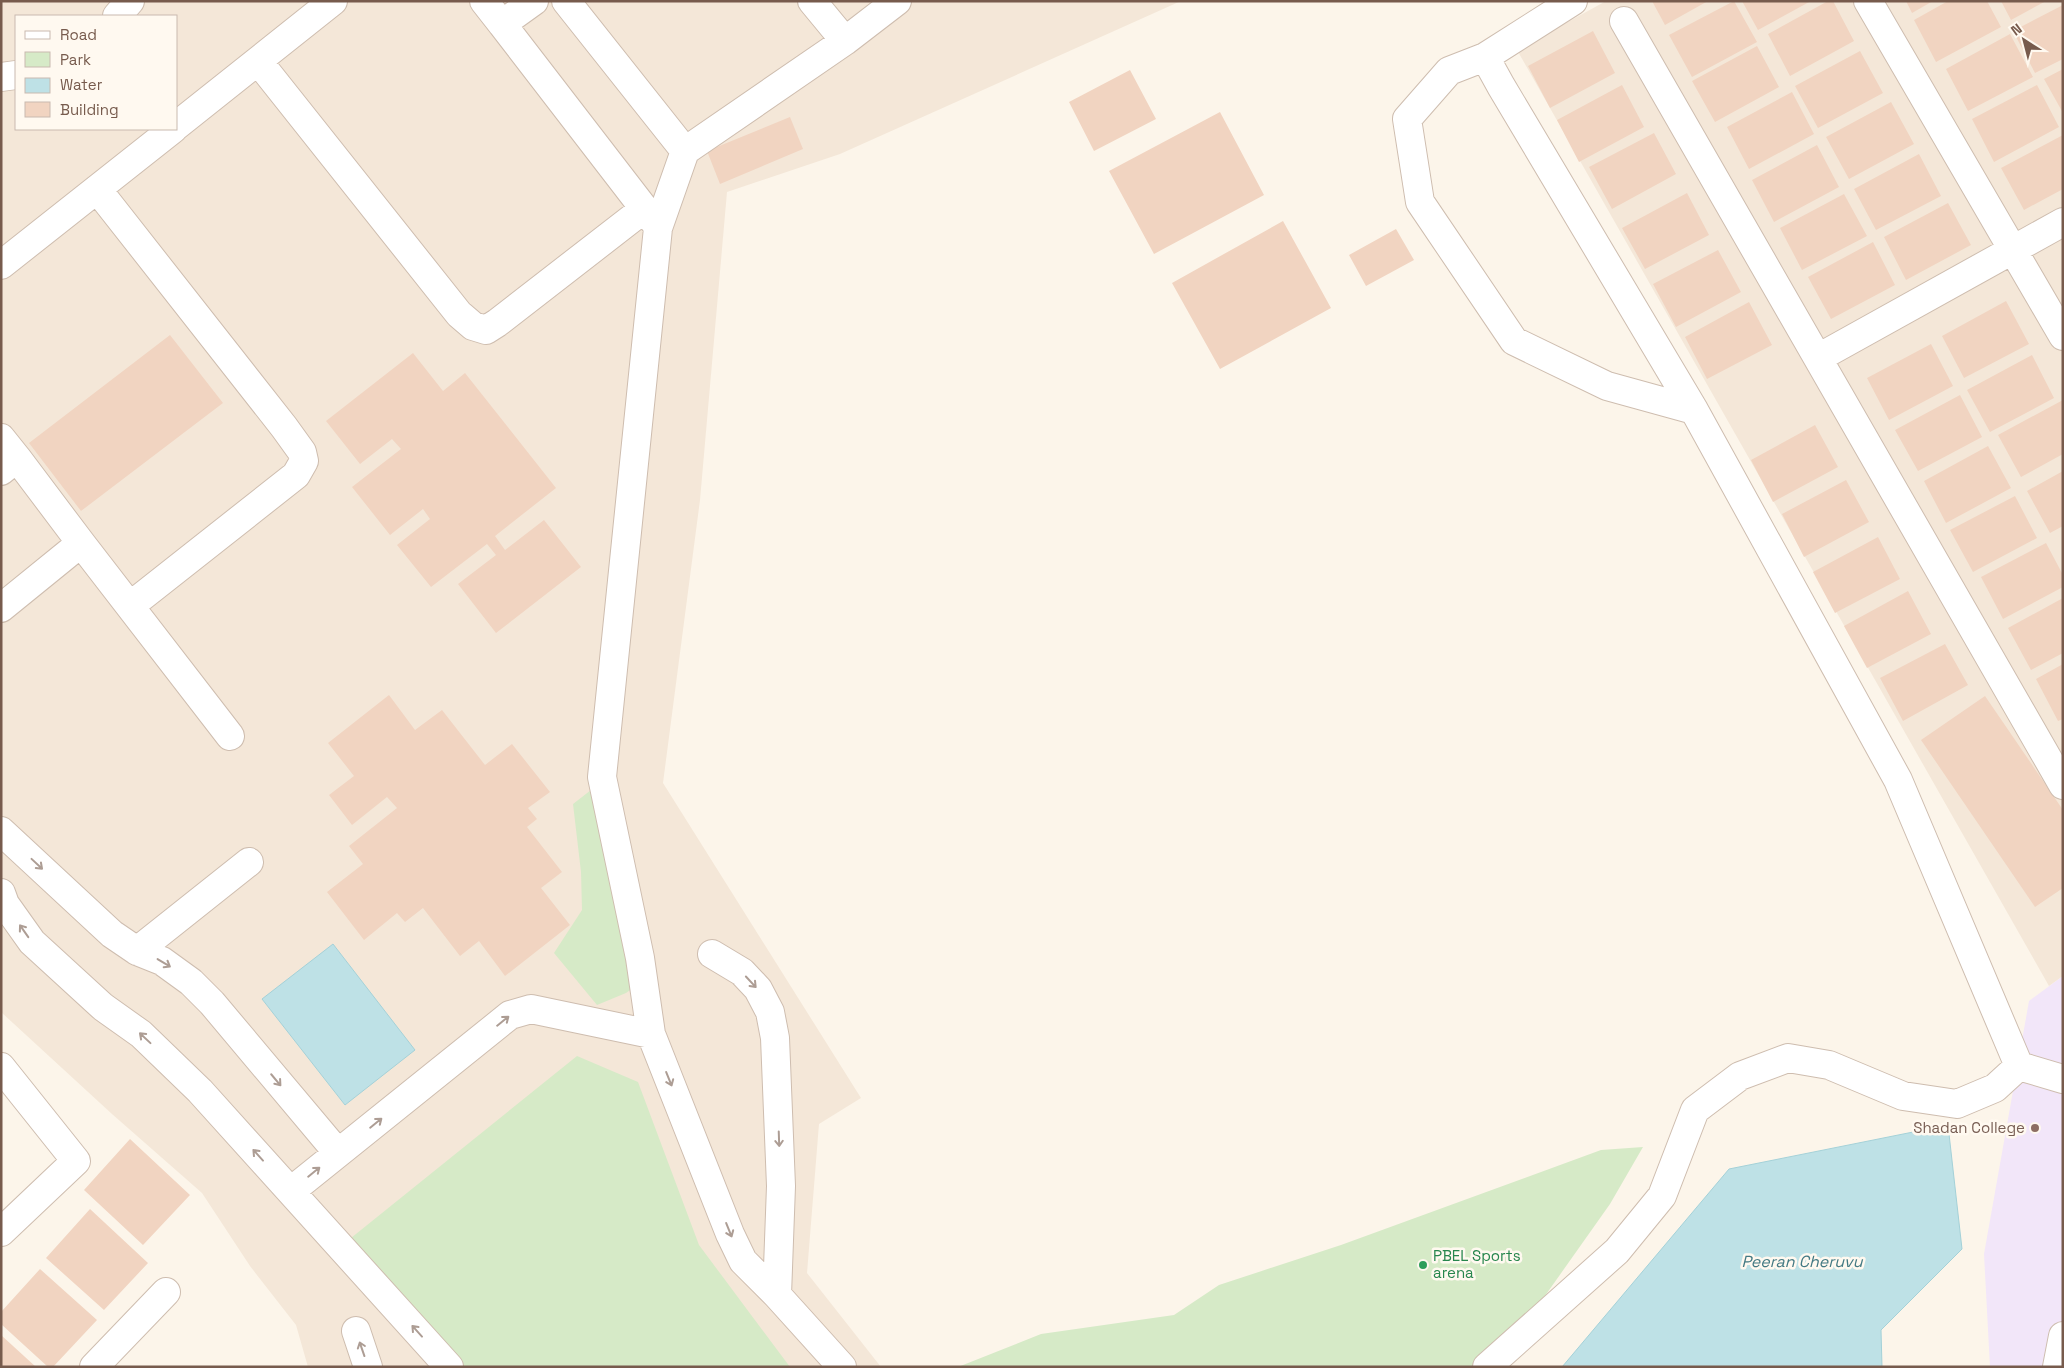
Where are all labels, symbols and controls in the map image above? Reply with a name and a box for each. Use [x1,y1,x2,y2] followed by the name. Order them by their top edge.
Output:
[15,15,178,130] legend
[1999,15,2049,65] north arrow
[2007,19,2025,40] text: N
[60,25,97,44] text: Road
[60,50,91,69] text: Park
[60,75,103,94] text: Water
[60,100,119,119] text: Building
[31,858,43,870] one-way arrow
[19,924,29,938] one-way arrow
[156,959,170,969] one-way arrow
[745,976,757,989] one-way arrow
[496,1016,509,1027] one-way arrow
[139,1032,151,1044] one-way arrow
[665,1072,674,1087] one-way arrow
[270,1073,282,1086] one-way arrow
[369,1117,382,1128] one-way arrow
[1913,1118,2025,1137] place label: Shadan College
[2029,1122,2041,1134] marker: Shadan College
[775,1130,784,1146] one-way arrow
[252,1148,264,1161] one-way arrow
[307,1167,320,1178] one-way arrow
[725,1223,734,1238] one-way arrow
[1433,1246,1521,1282] place label: PBEL Sports arena
[1742,1251,1864,1272] water label: Peeran Cheruvu
[1417,1259,1429,1271] marker: PBEL Sports arena
[411,1324,423,1337] one-way arrow
[357,1342,366,1357] one-way arrow

